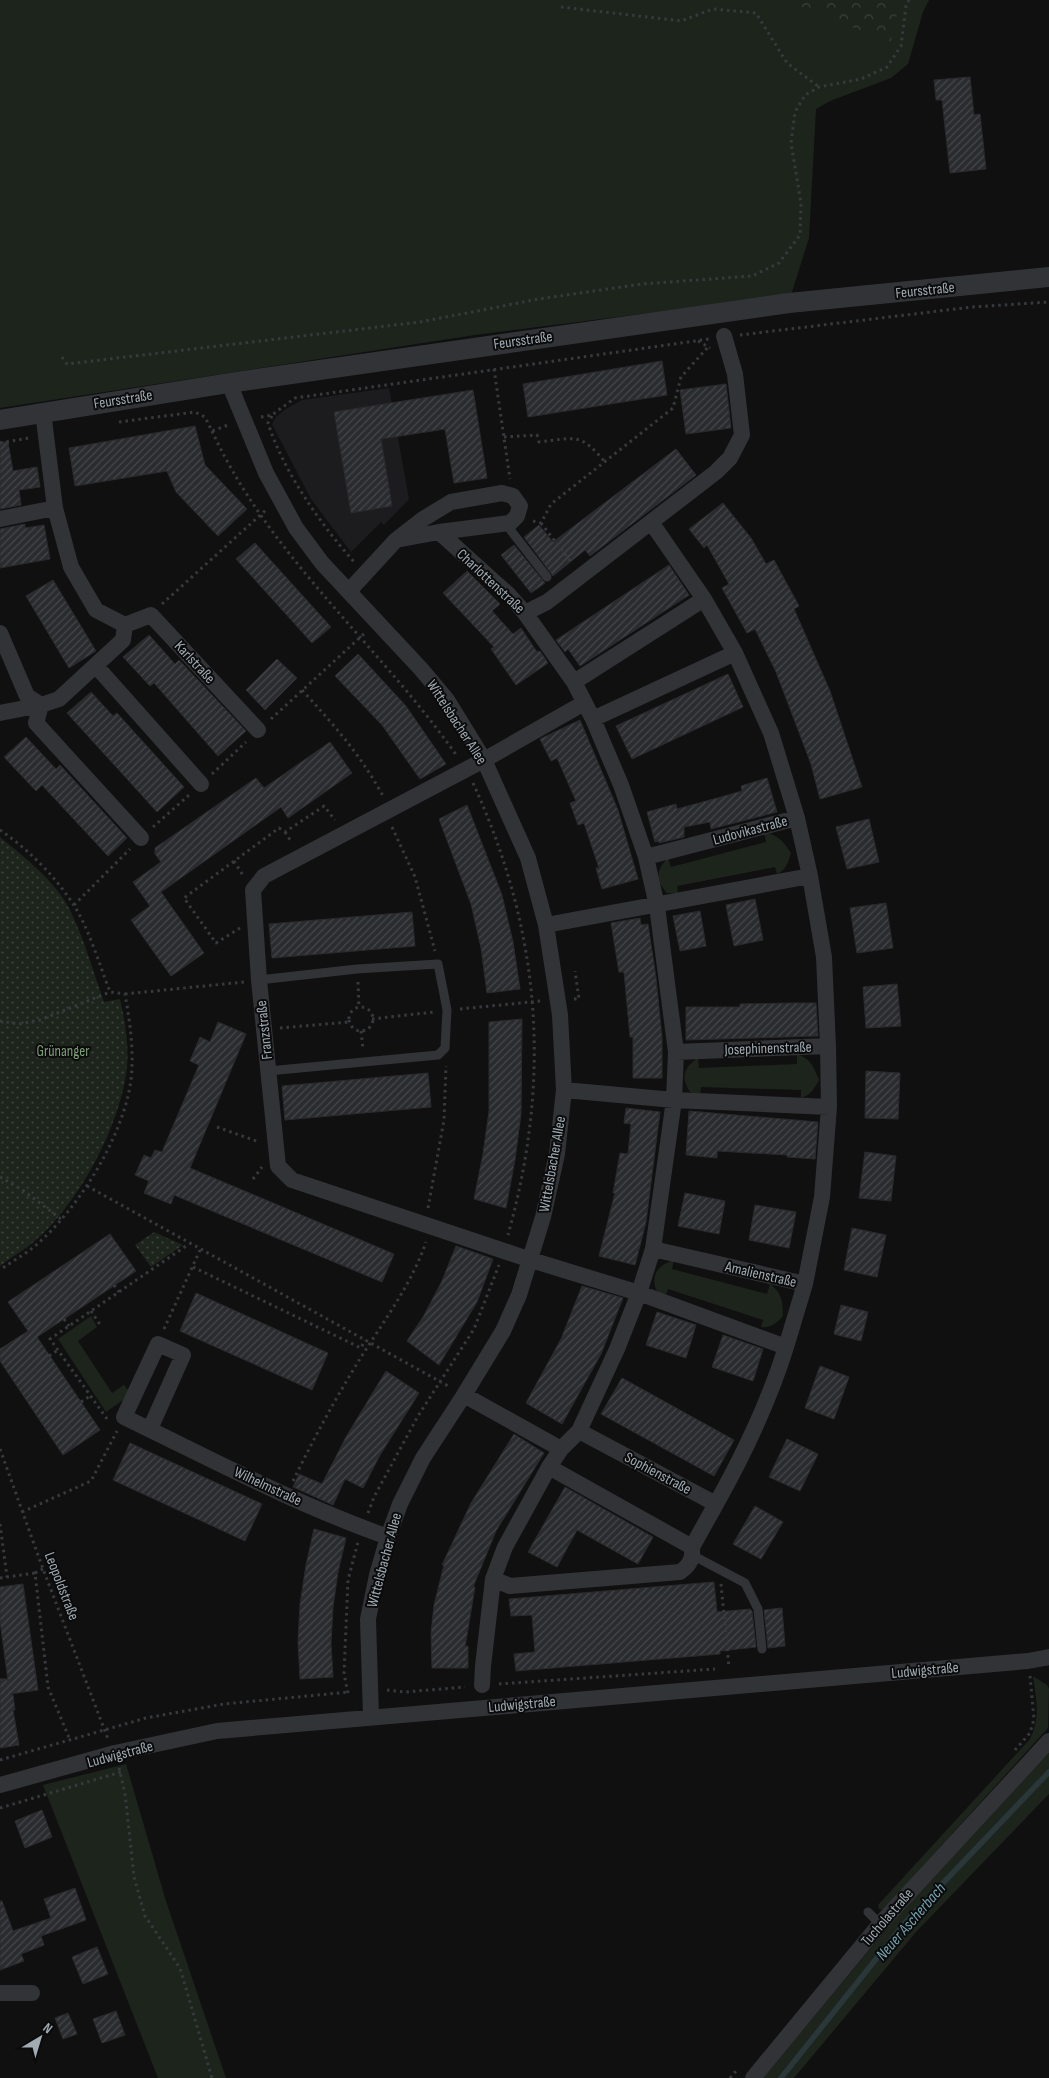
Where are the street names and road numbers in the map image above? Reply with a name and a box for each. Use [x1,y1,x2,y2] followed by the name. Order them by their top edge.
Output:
[895,278,955,303] street label: Feursstraße
[492,327,554,354] street label: Feursstraße
[92,385,154,414] street label: Feursstraße
[453,545,529,618] street label: Charlottenstraße
[170,637,219,688] street label: Karlstraße
[422,676,491,768] street label: Wittelsbacher Allee
[711,811,789,850] street label: Ludovikastraße
[252,999,277,1061] street label: Franzstraße
[723,1037,812,1060] street label: Josephinenstraße
[535,1115,570,1214] street label: Wittelsbacher Allee
[722,1257,798,1292] street label: Amalienstraße
[621,1448,694,1499] street label: Sophienstraße
[231,1463,305,1510] street label: Wilhelmstraße
[363,1511,406,1610] street label: Wittelsbacher Allee
[40,1550,83,1623] street label: Leopoldstraße
[891,1658,959,1683] street label: Ludwigstraße
[488,1692,556,1717] street label: Ludwigstraße
[85,1737,155,1772] street label: Ludwigstraße
[857,1884,918,1950] street label: Tucholastraße

